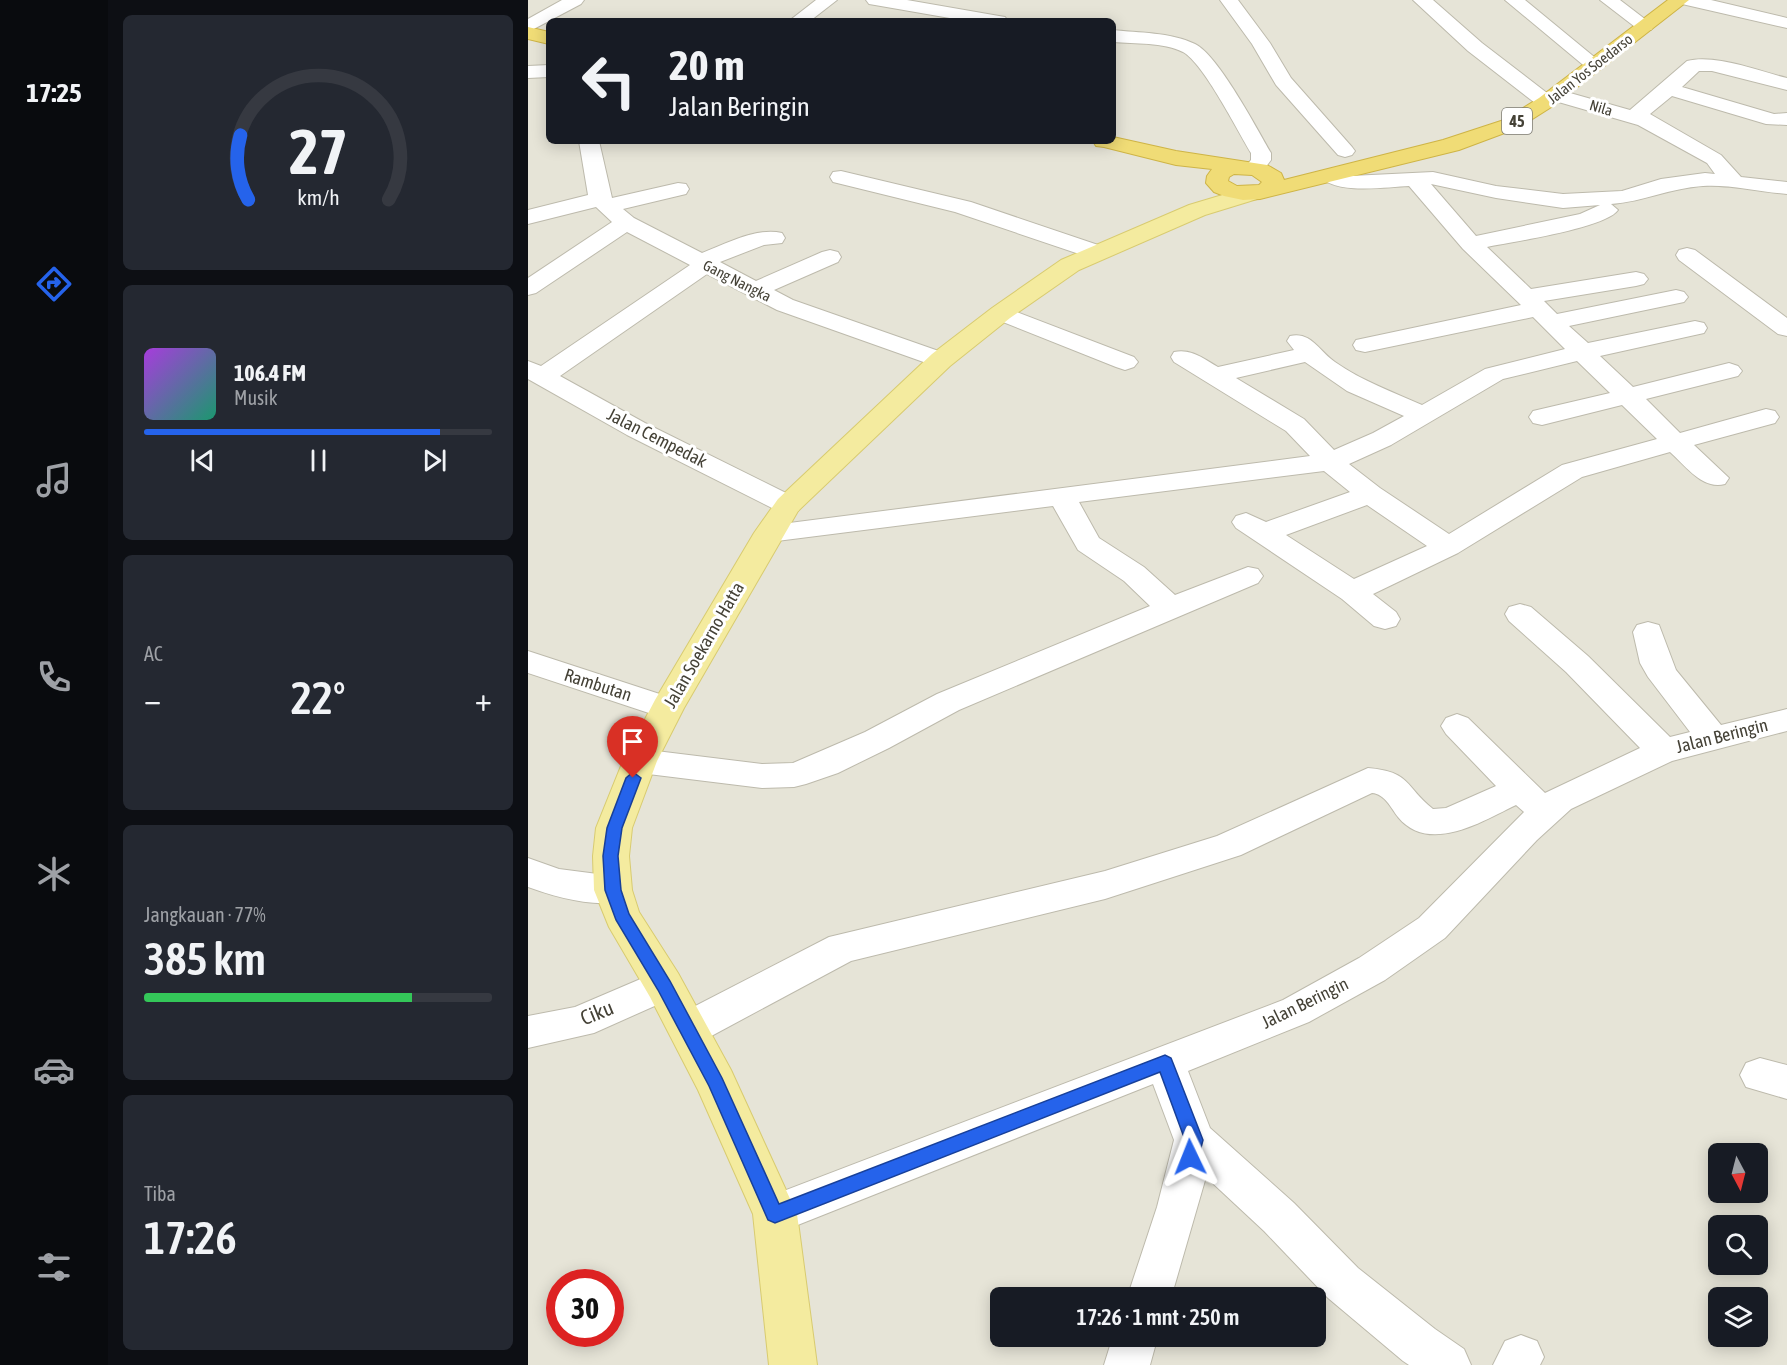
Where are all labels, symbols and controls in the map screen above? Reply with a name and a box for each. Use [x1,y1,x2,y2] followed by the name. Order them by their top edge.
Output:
[1544,30,1636,107] street label: Jalan Yos Soedarso
[669,41,744,89] text: 20 m
[570,42,648,120] icon: left
[26,77,82,108] text: 17:25
[669,91,810,122] text: Jalan Beringin
[1588,96,1615,119] street label: Nila
[1502,108,1532,134] road number: 45
[289,116,347,187] text: 27
[297,185,339,210] text: km/h
[700,256,774,305] street label: Gang Nangka
[33,263,75,305] icon: directions
[234,360,306,386] text: 106.4 FM
[234,386,278,409] text: Musik
[604,403,711,472] street label: Jalan Cempedak
[186,444,219,477] icon: previous
[302,444,335,477] icon: pause
[418,444,451,477] icon: next
[33,459,75,501] icon: music
[659,578,748,711] street label: Jalan Soekarno Hatta
[144,642,163,665] text: AC
[33,656,75,698] icon: phone
[562,664,635,705] street label: Rambutan
[291,672,345,724] text: 22°
[144,680,161,718] text: −
[475,680,492,718] text: +
[1674,714,1770,757] street label: Jalan Beringin
[607,716,658,778] pin
[616,725,649,758] icon: arrive
[33,853,75,895] icon: climate
[144,903,266,926] text: Jangkauan · 77%
[144,933,266,985] text: 385 km
[1258,973,1352,1033] street label: Jalan Beringin
[577,995,617,1030] street label: Ciku
[33,1049,75,1091] icon: car
[1158,1125,1222,1189] position arrow
[1708,1143,1768,1203] north arrow
[1708,1143,1768,1347] map controls
[144,1182,176,1205] text: Tiba
[144,1212,237,1264] text: 17:26
[1708,1215,1768,1275] button: search
[33,1246,75,1288] icon: filters
[546,1269,624,1347] speed limit sign: 30
[1708,1287,1768,1347] button: layers
[1077,1304,1239,1330] text: 17:26 · 1 mnt · 250 m

